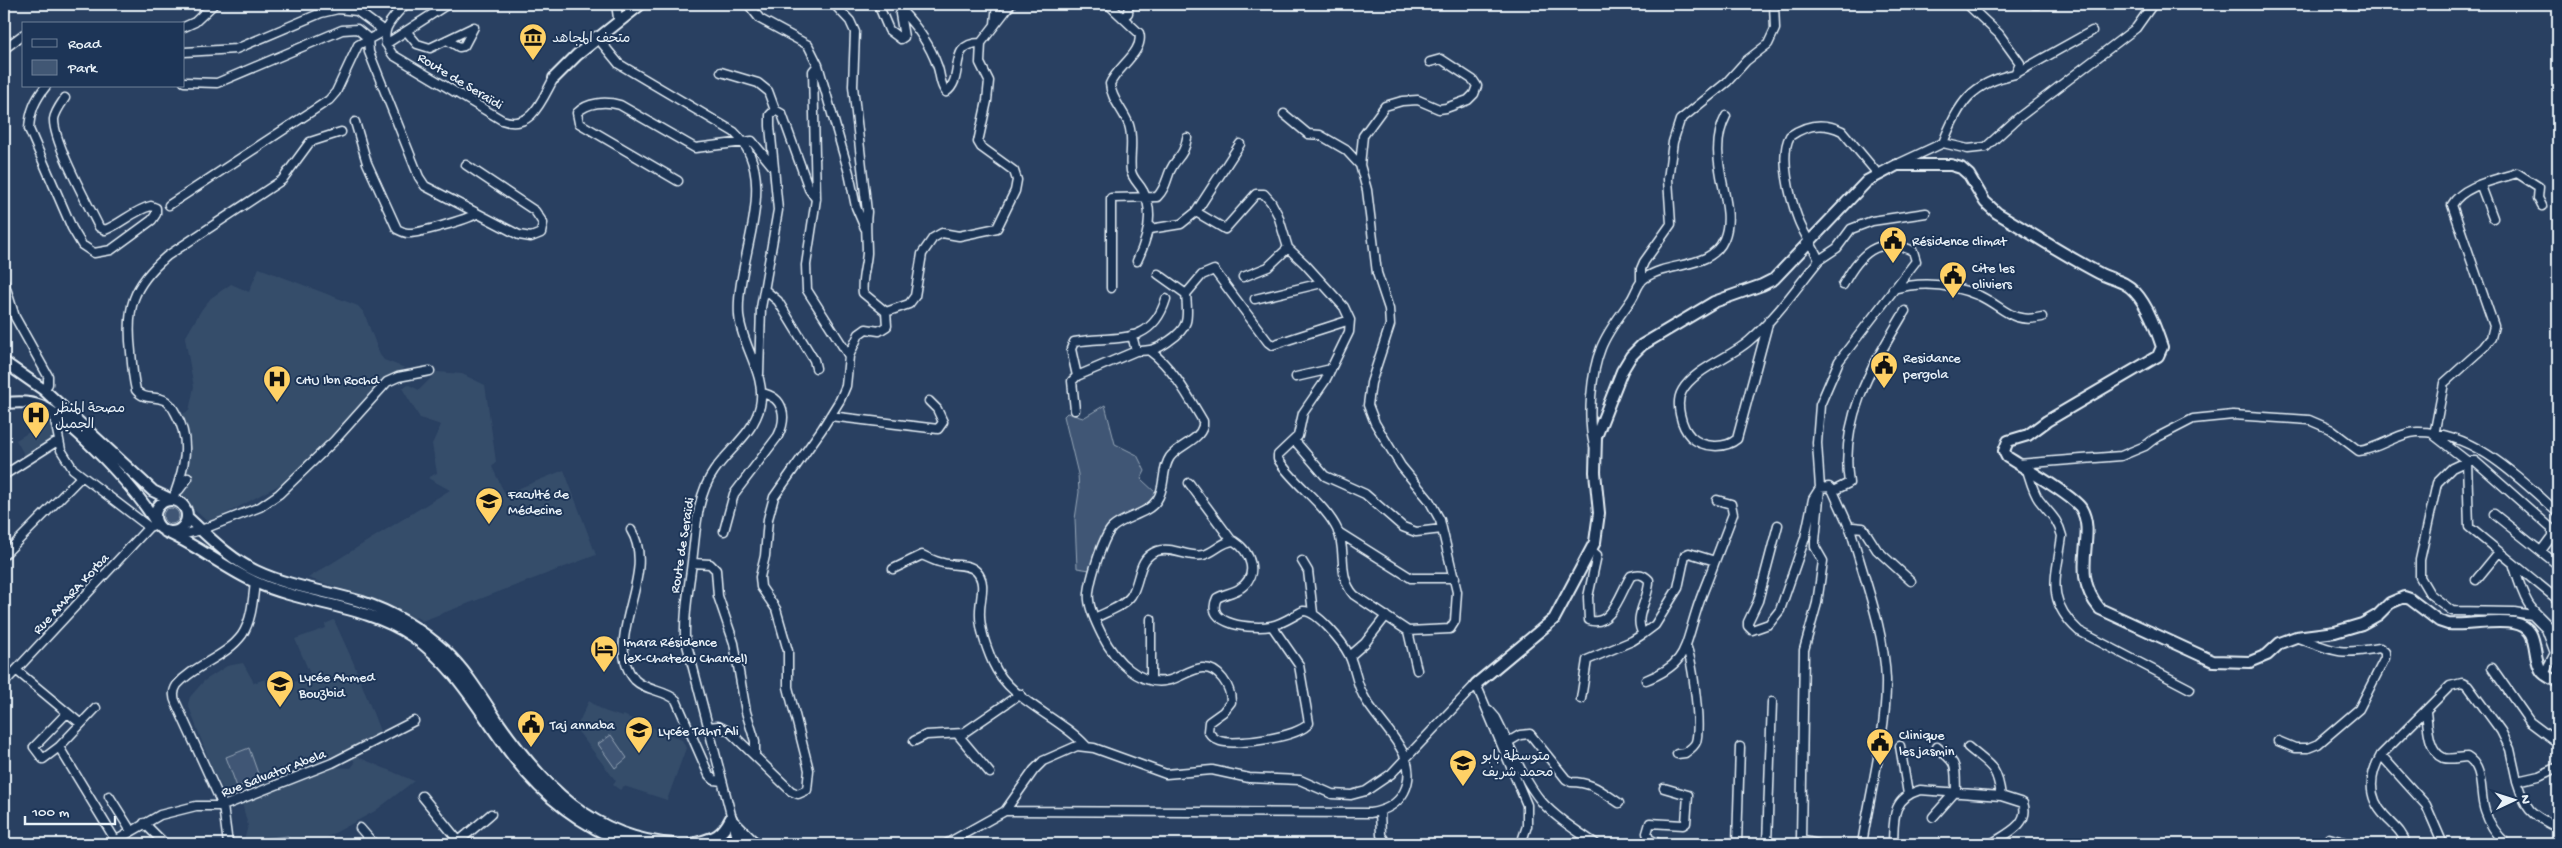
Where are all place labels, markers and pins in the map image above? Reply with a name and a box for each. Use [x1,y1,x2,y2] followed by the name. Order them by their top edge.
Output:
[518,22,548,61] museum icon: متحف المجاهد
[552,31,630,48] place label: متحف المجاهد
[1878,225,1908,264] public building icon: Résidence climat
[1912,234,2008,251] place label: Résidence climat
[1938,260,1968,299] public building icon: Cite les oliviers
[1972,261,2015,294] place label: Cite les oliviers
[1869,350,1899,389] public building icon: Residance pergola
[1902,351,1961,384] place label: Residance pergola
[262,364,292,403] hospital icon: CHU Ibn Rochd
[296,373,381,390] place label: CHU Ibn Rochd
[21,400,51,439] hospital icon: مصحة المنظر الجميل
[54,401,125,434] place label: مصحة المنظر الجميل
[474,486,504,525] school or university icon: Faculté de Médecine
[507,487,570,520] place label: Faculté de Médecine
[589,634,619,673] hotel icon: Imara Résidence (ex-Chateau Chancel)
[623,635,748,668] place label: Imara Résidence (ex-Chateau Chancel)
[265,669,295,708] school or university icon: Lycée Ahmed Bouzbid
[298,670,376,703] place label: Lycée Ahmed Bouzbid
[516,709,546,748] public building icon: Taj annaba
[624,715,654,754] school or university icon: Lycée Tahri Ali
[549,718,616,735] place label: Taj annaba
[658,724,739,741] place label: Lycée Tahri Ali
[1865,727,1895,766] public building icon: Clinique les jasmin
[1899,728,1955,761] place label: Clinique les jasmin
[1448,748,1478,787] school or university icon: متوسطة بابو محمد شريف
[1481,749,1554,782] place label: متوسطة بابو محمد شريف

